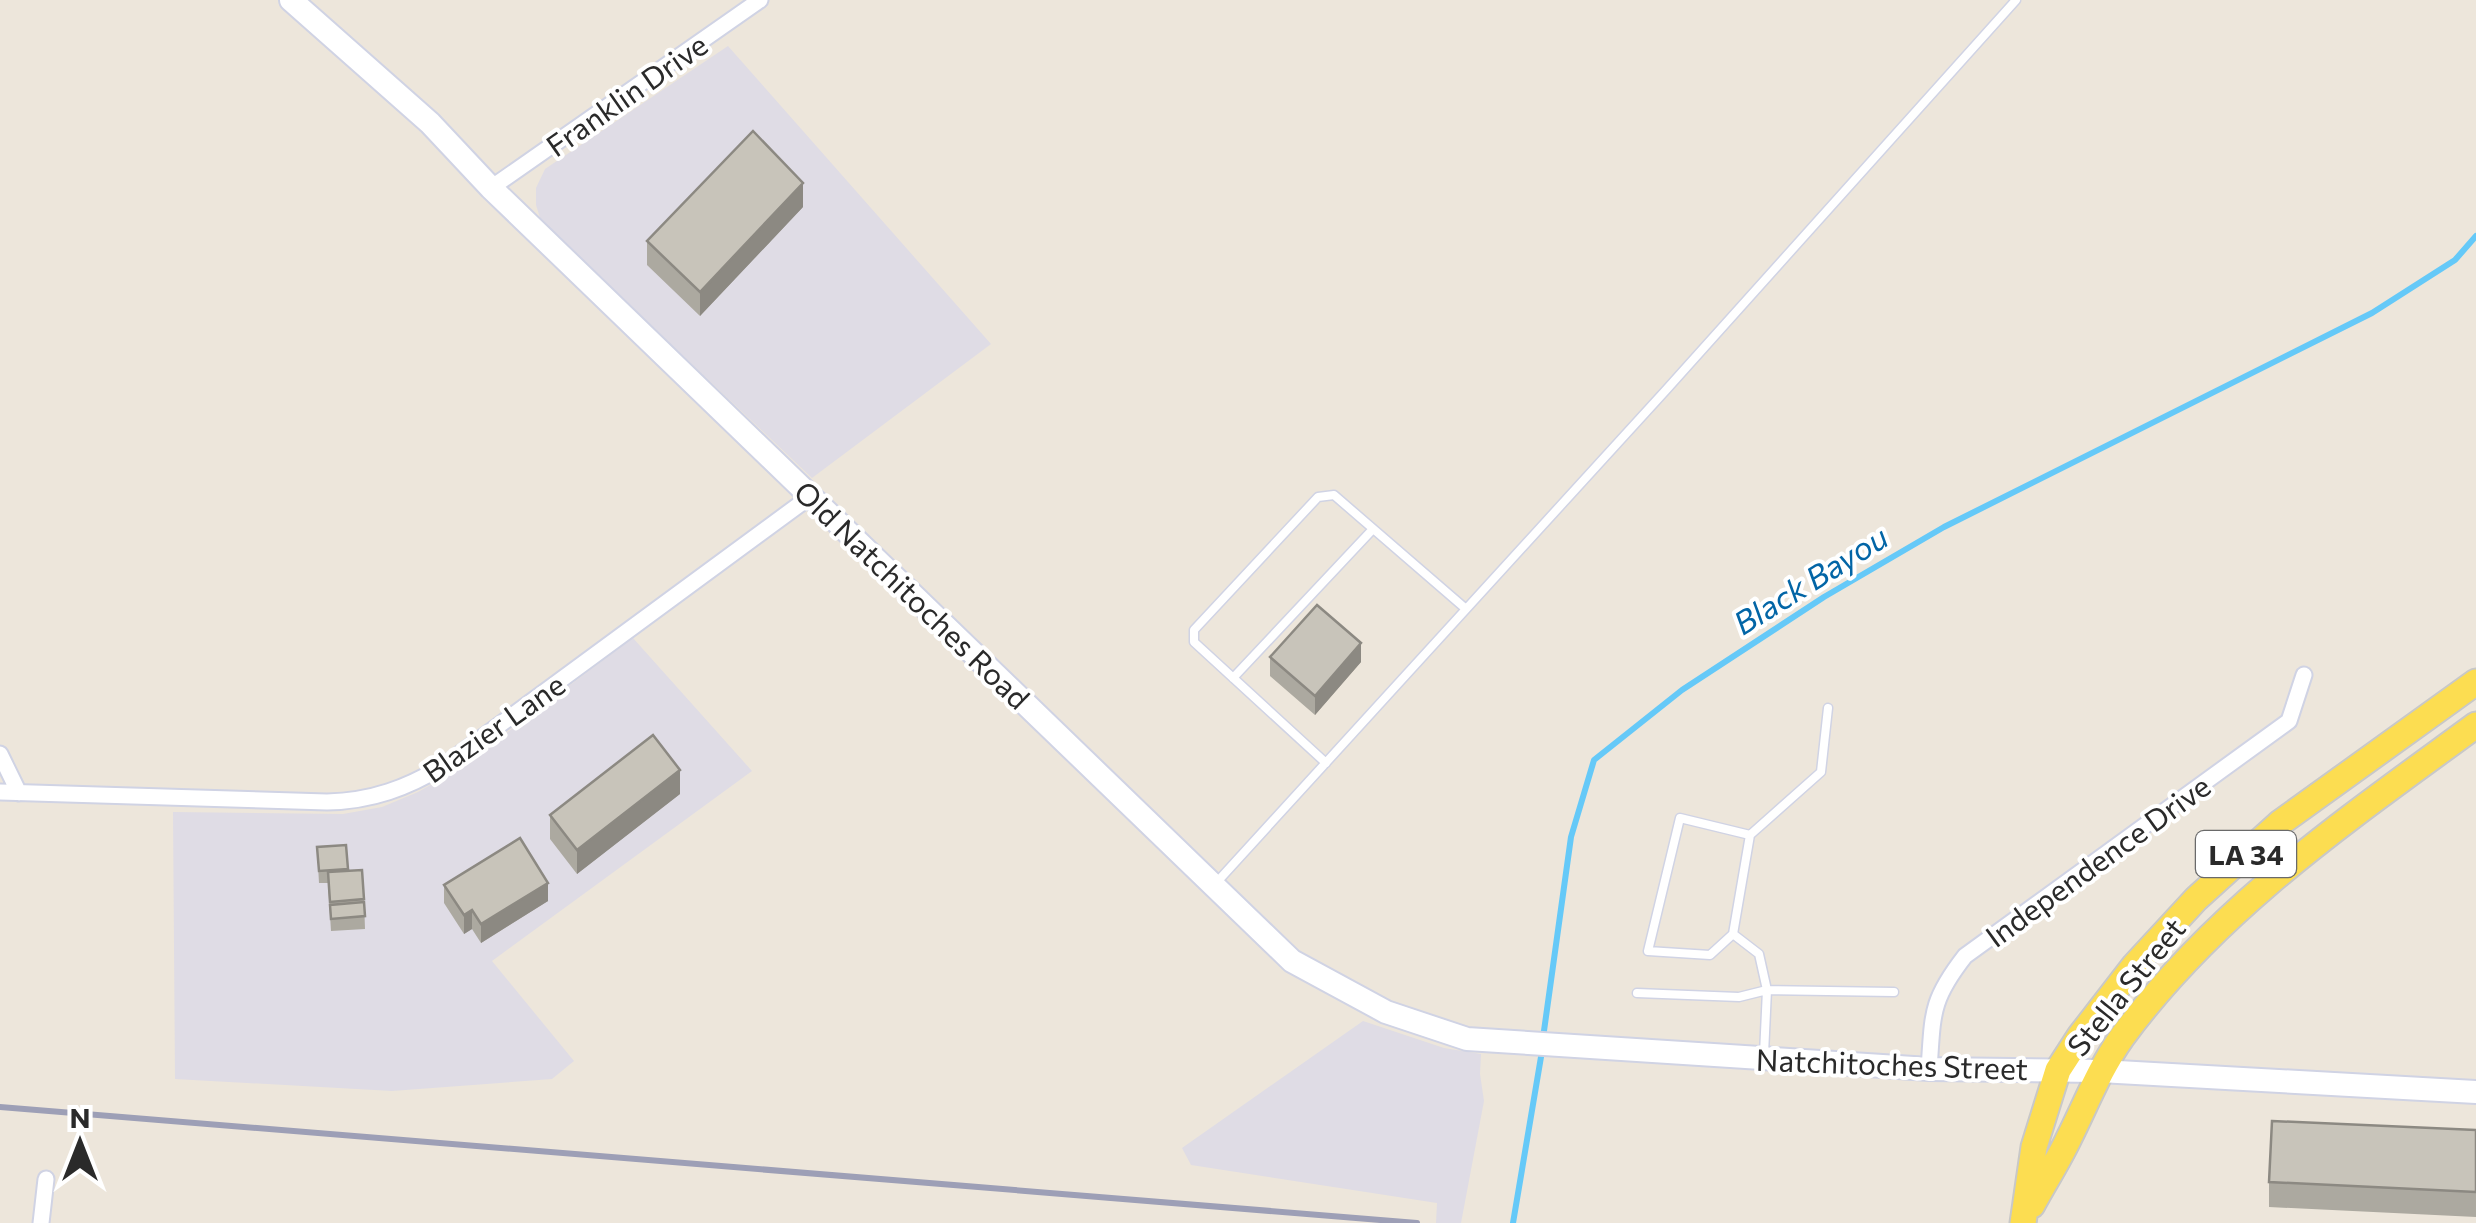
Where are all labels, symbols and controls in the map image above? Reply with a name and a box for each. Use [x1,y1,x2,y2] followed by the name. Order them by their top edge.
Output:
[538,25,714,163] street label: Franklin Drive
[788,472,1038,716] street label: Old Natchitoches Road
[1725,516,1895,642] water label: Black Bayou
[415,665,571,789] street label: Blazier Lane
[1977,766,2217,954] street label: Independence Drive
[2196,831,2296,877] road number: LA 34
[2058,910,2192,1062] street label: Stella Street
[1755,1040,2029,1086] street label: Natchitoches Street
[30,1093,130,1193] north arrow
[70,1100,91,1134] text: N

